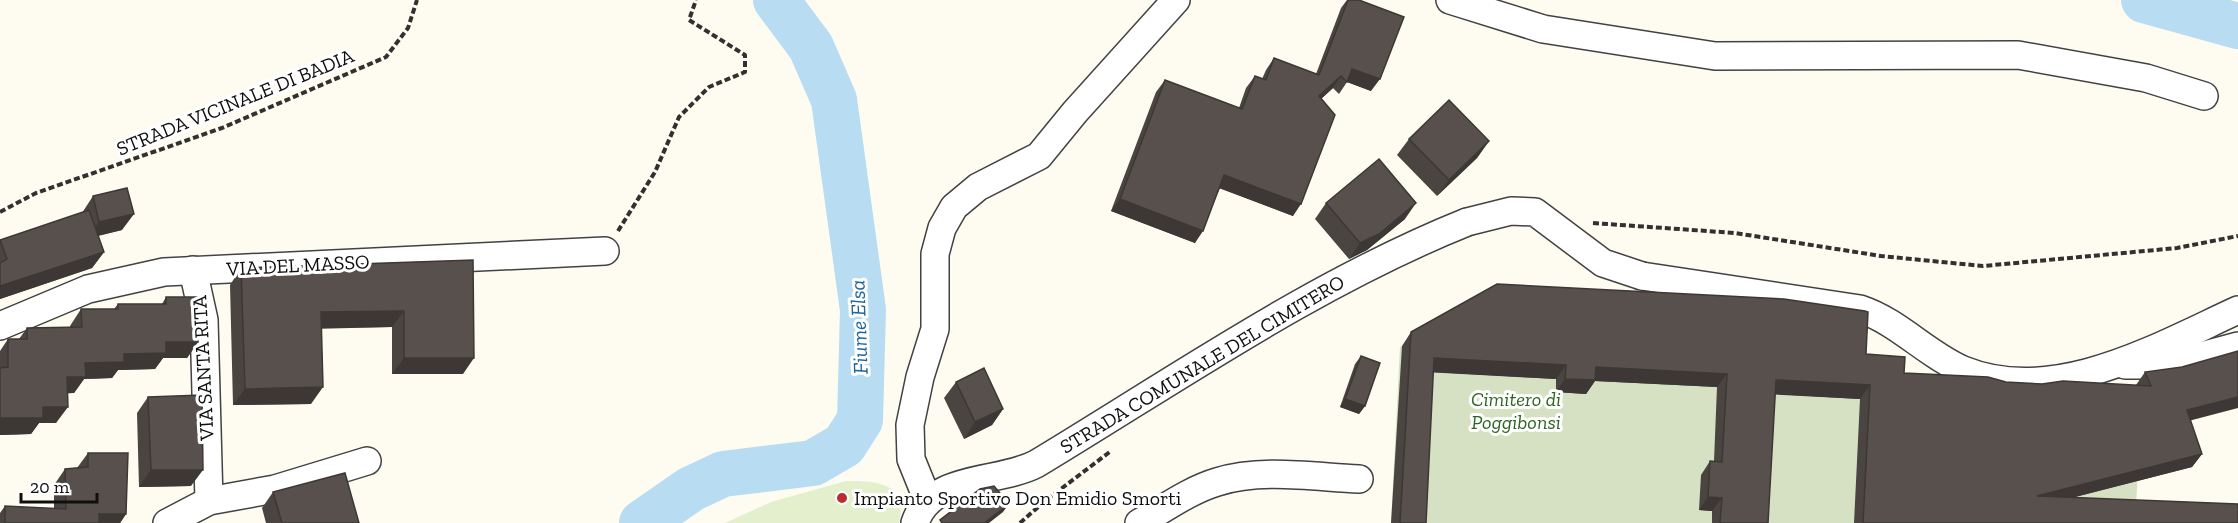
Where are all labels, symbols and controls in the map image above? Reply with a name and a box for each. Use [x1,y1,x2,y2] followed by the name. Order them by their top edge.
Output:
[113,43,358,161] street label: STRADA VICINALE DI BADIA
[225,249,370,281] street label: VIA DEL MASSO
[1055,269,1349,459] street label: STRADA COMUNALE DEL CIMITERO
[844,279,873,375] water label: Fiume Elsa
[187,294,219,442] street label: VIA SANTA RITA
[1471,387,1561,434] park label: Cimitero di Poggibonsi
[21,466,98,504] scale bar
[30,476,70,498] text: 20 m
[854,486,1182,510] place label: Impianto Sportivo Don Emidio Smorti
[835,491,849,505] marker: Impianto Sportivo Don Emidio Smorti

